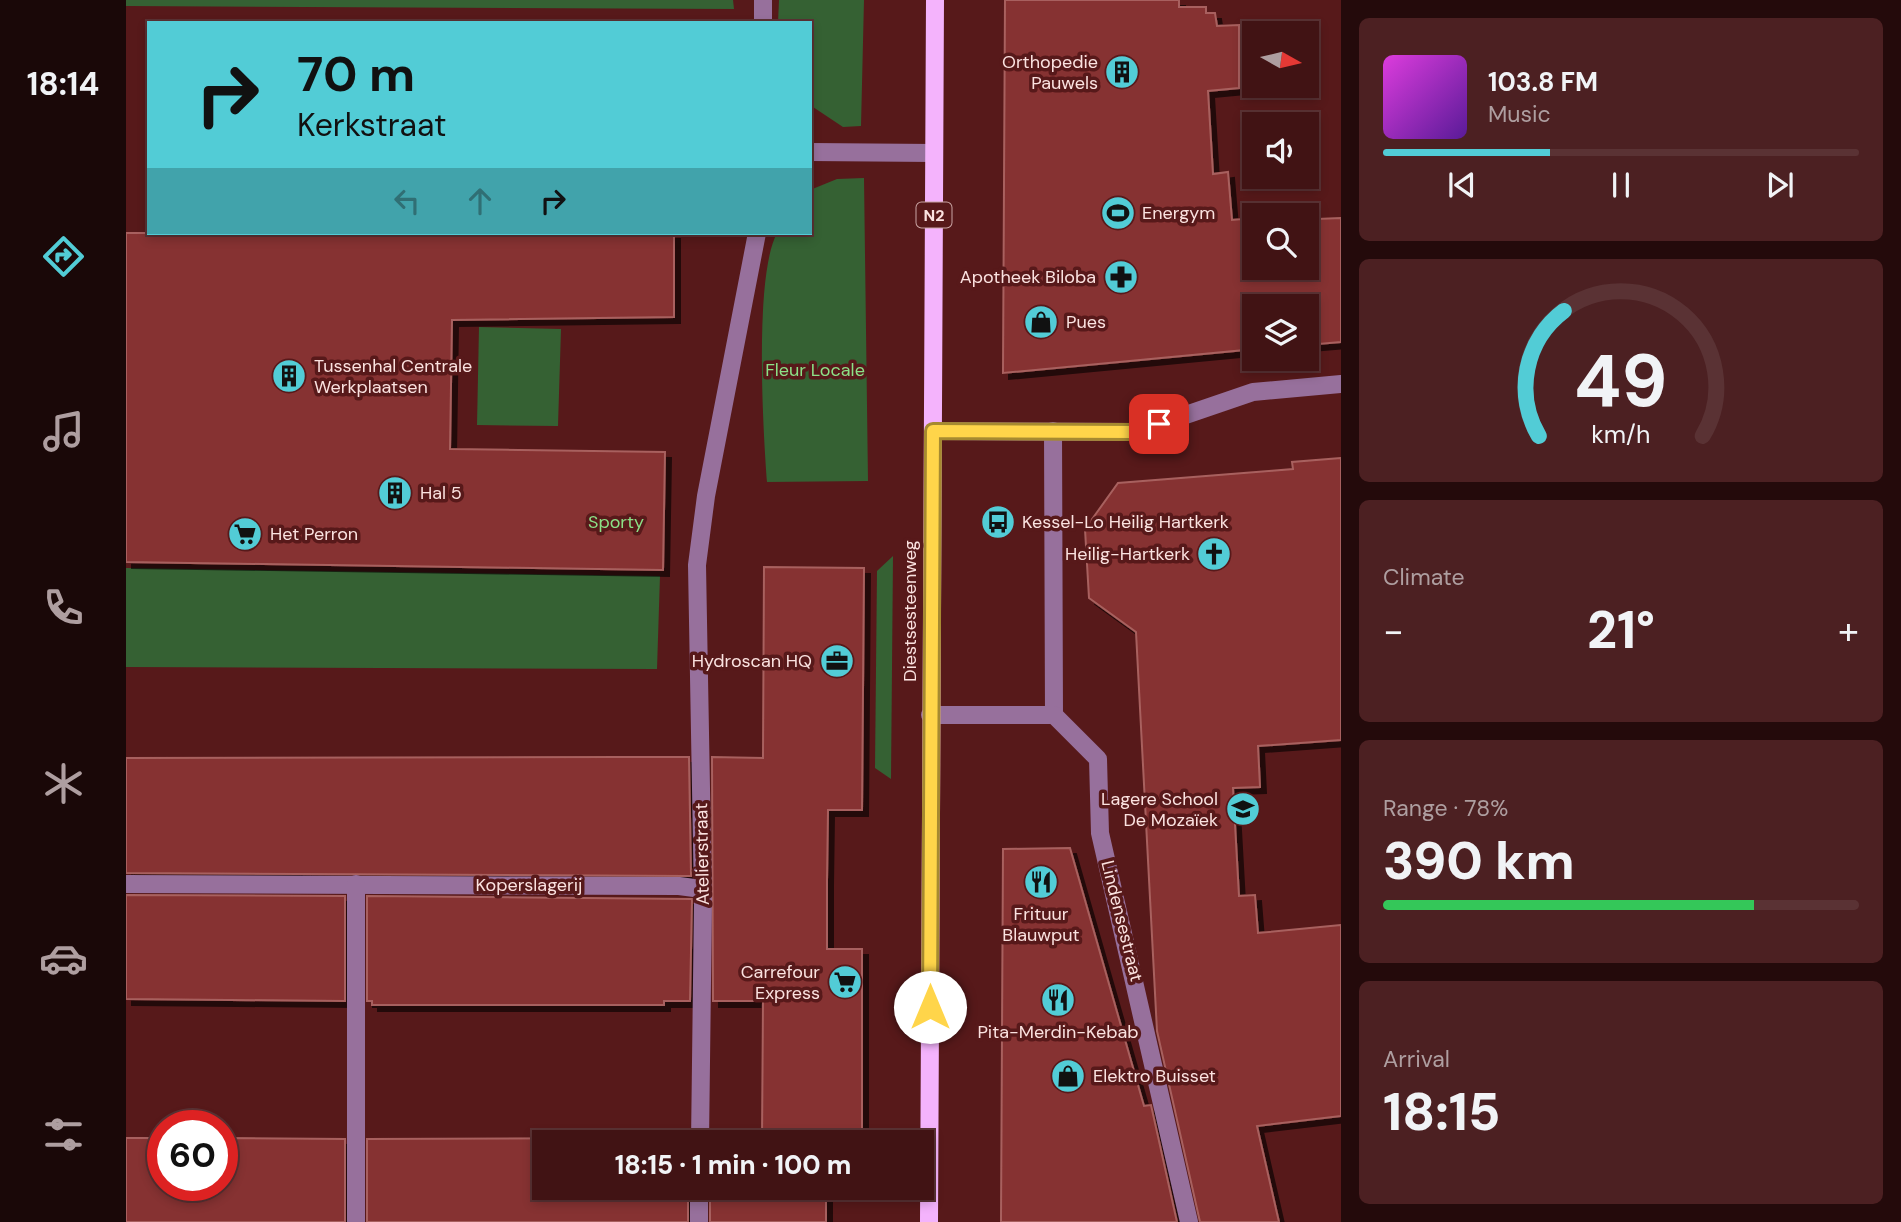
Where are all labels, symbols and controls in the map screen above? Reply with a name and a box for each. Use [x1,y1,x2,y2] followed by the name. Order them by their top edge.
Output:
[1242,21,1320,98] north arrow
[1242,21,1319,371] map controls
[297,42,415,106] text: 70 m
[182,49,273,140] icon: right
[1002,50,1098,95] place label: Orthopedie Pauwels
[1103,53,1141,91] building icon: Orthopedie Pauwels
[27,63,99,105] text: 18:14
[1488,65,1598,99] text: 103.8 FM
[1488,99,1551,129] text: Music
[297,104,447,146] text: Kerkstraat
[1242,112,1319,189] button: sound
[1443,166,1481,204] icon: previous
[1602,166,1640,204] icon: pause
[1761,166,1799,204] icon: next
[388,182,426,220] icon: left
[461,182,499,220] icon: ahead
[534,182,572,220] icon: right
[1099,194,1137,232] sports icon: Energym
[1142,201,1215,225] place label: Energym
[916,202,952,228] road number: N2
[1242,203,1319,280] button: search
[39,232,88,281] icon: directions
[1102,258,1140,296] pharmacy icon: Apotheek Biloba
[960,265,1096,289] place label: Apotheek Biloba
[1242,294,1319,371] button: layers
[1022,303,1060,341] shop icon: Pues
[1066,310,1106,334] place label: Pues
[1574,335,1668,430] text: 49
[314,354,472,399] place label: Tussenhal Centrale Werkplaatsen
[270,357,308,395] building icon: Tussenhal Centrale Werkplaatsen
[765,358,865,382] park label: Fleur Locale
[1129,394,1189,454] pin
[1140,405,1178,443] icon: arrive
[39,407,88,456] icon: music
[1591,418,1651,451] text: km/h
[376,474,414,512] building icon: Hal 5
[420,481,462,505] place label: Hal 5
[979,503,1017,541] bus stop icon: Kessel-Lo Heilig Hartkerk
[588,510,644,534] park label: Sporty
[1022,510,1229,534] place label: Kessel-Lo Heilig Hartkerk
[226,515,264,553] supermarket icon: Het Perron
[270,522,358,546] place label: Het Perron
[1195,535,1233,573] church icon: Heilig-Hartkerk
[898,540,922,682] street label: Diestsesteenweg
[1065,542,1190,566] place label: Heilig-Hartkerk
[1383,562,1465,592] text: Climate
[39,583,88,632] icon: phone
[1587,596,1655,664] text: 21°
[1383,606,1404,656] text: −
[1838,606,1859,656] text: +
[818,642,856,680] office icon: Hydroscan HQ
[692,649,812,673] place label: Hydroscan HQ
[39,759,88,808] icon: climate
[1101,787,1218,832] place label: Lagere School De Mozaïek
[1224,790,1262,828] school or university icon: Lagere School De Mozaïek
[1383,793,1508,823] text: Range · 78%
[689,803,715,905] street label: Atelierstraat
[1383,827,1575,895] text: 390 km
[1095,858,1149,984] street label: Lindensestraat
[1022,863,1060,901] restaurant icon: Frituur Blauwput
[476,873,582,897] street label: Koperslagerij
[1002,902,1080,947] place label: Frituur Blauwput
[39,934,88,983] icon: car
[741,960,820,1005] place label: Carrefour Express
[826,963,864,1001] supermarket icon: Carrefour Express
[893,970,967,1044] position arrow
[1039,981,1077,1019] restaurant icon: Pita-Merdin-Kebab
[977,1020,1139,1044] place label: Pita-Merdin-Kebab
[1383,1044,1450,1074] text: Arrival
[1049,1057,1087,1095] shop icon: Elektro Buisset
[1093,1064,1216,1088] place label: Elektro Buisset
[1383,1078,1500,1146] text: 18:15
[39,1110,88,1159] icon: filters
[147,1110,238,1201] speed limit sign: 60
[615,1148,851,1182] text: 18:15 · 1 min · 100 m

